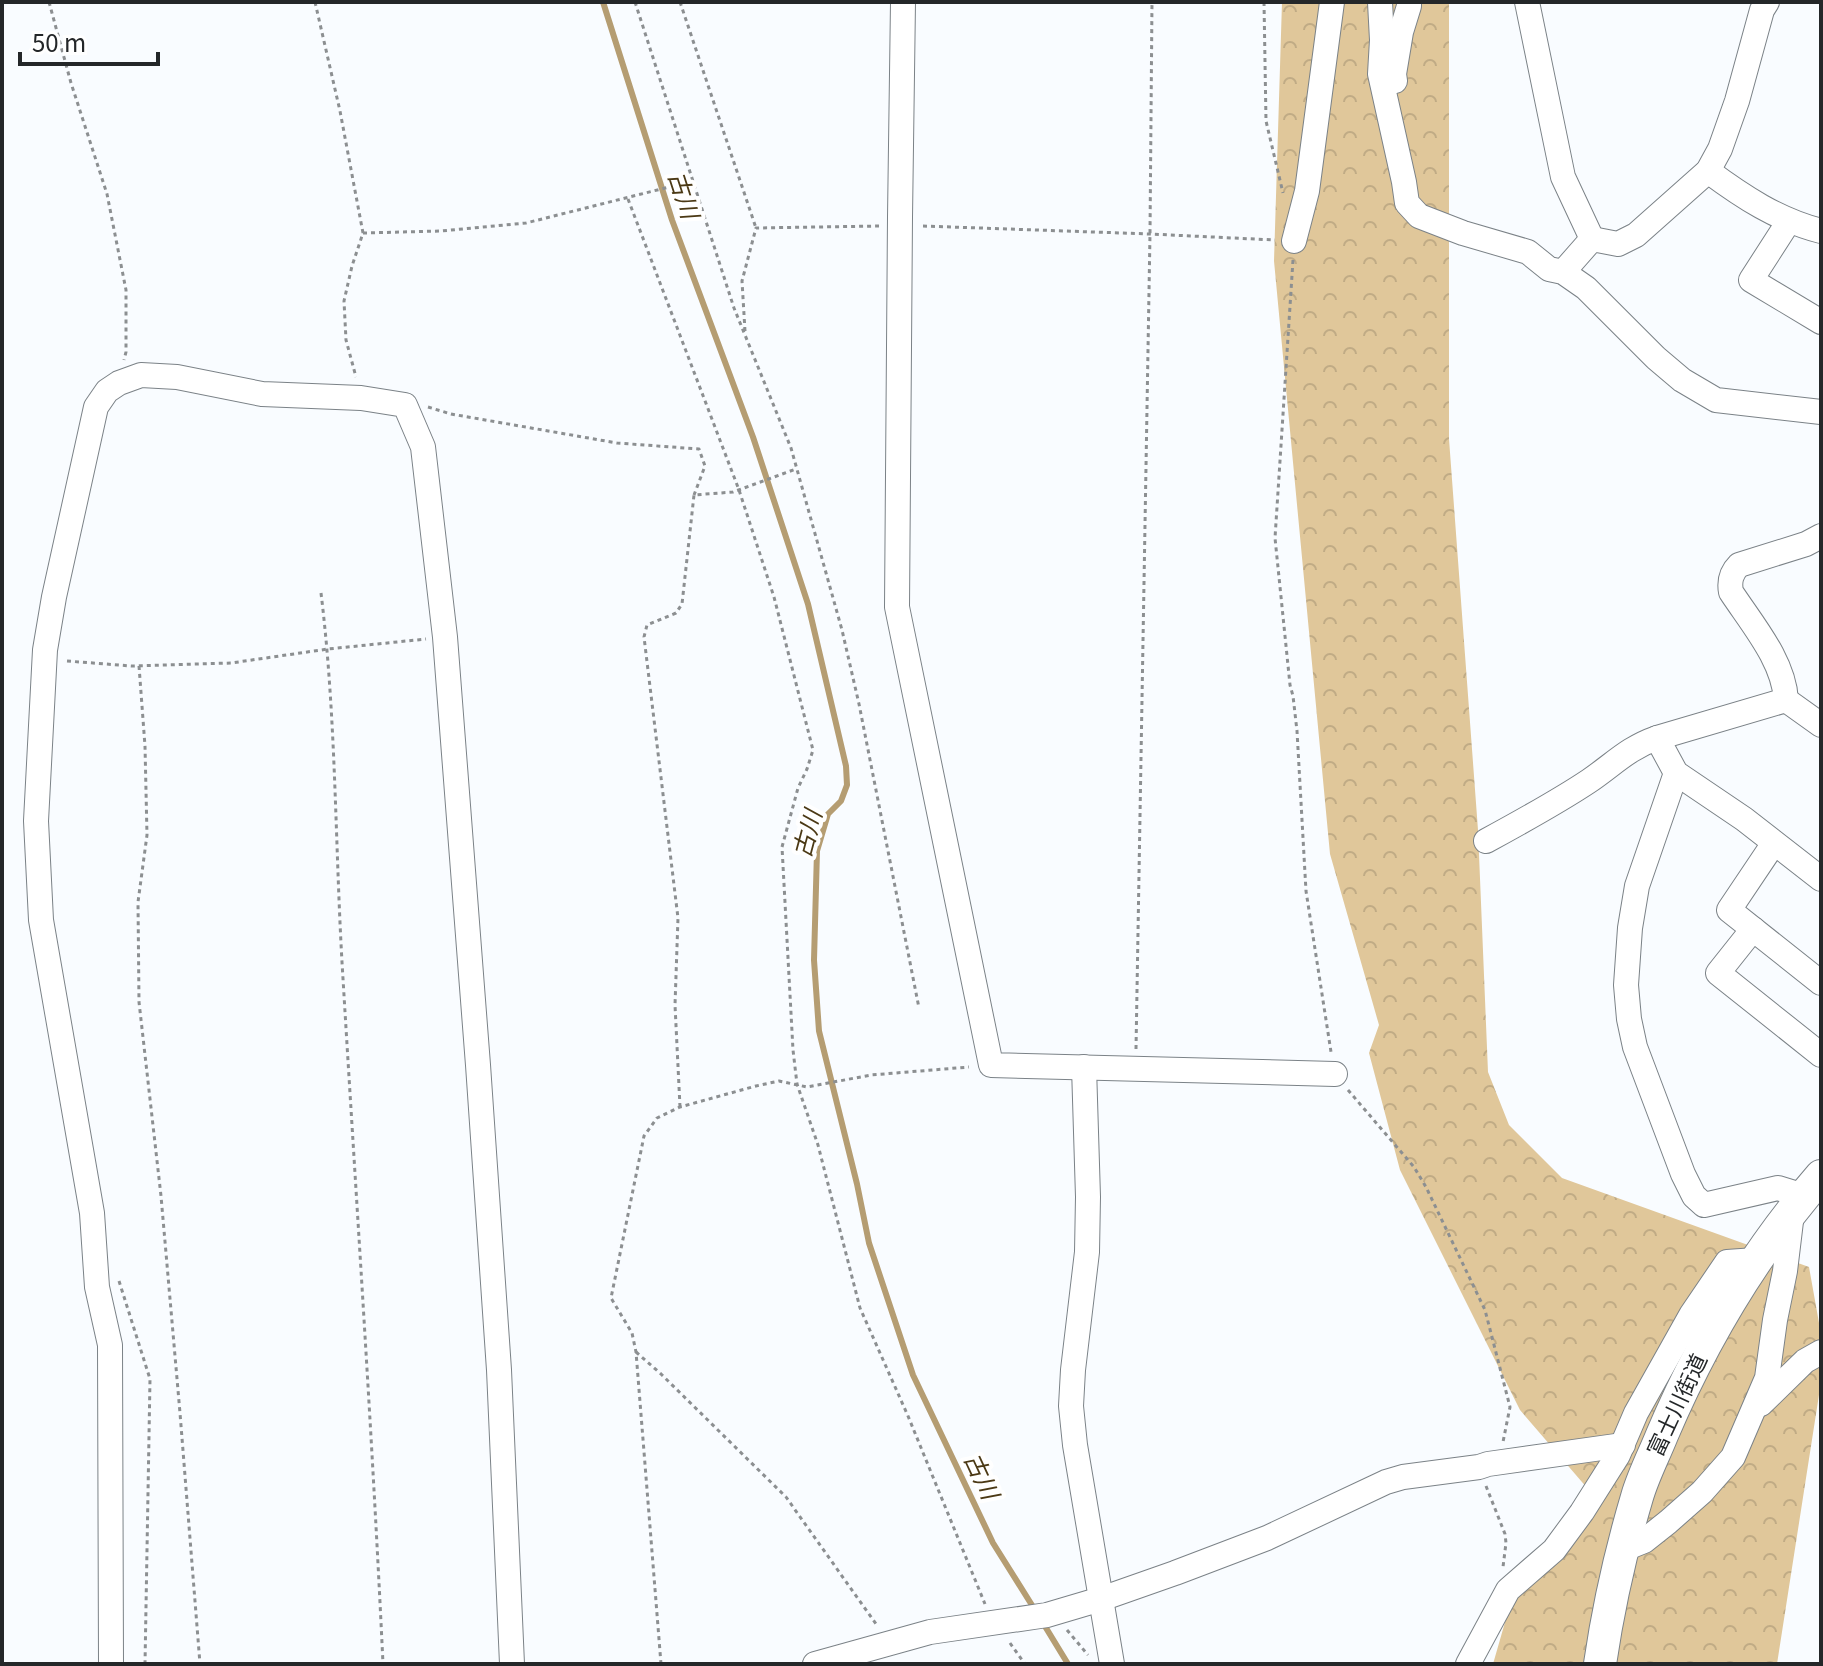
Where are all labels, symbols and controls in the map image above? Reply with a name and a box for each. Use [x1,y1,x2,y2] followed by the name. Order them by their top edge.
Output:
[20,16,158,66] scale bar
[32,24,86,59] text: 50 m
[661,166,710,225] water label: 古川
[782,803,829,861] water label: 古川
[1637,1348,1713,1461] street label: 富士川街道
[957,1446,1011,1507] water label: 古川

